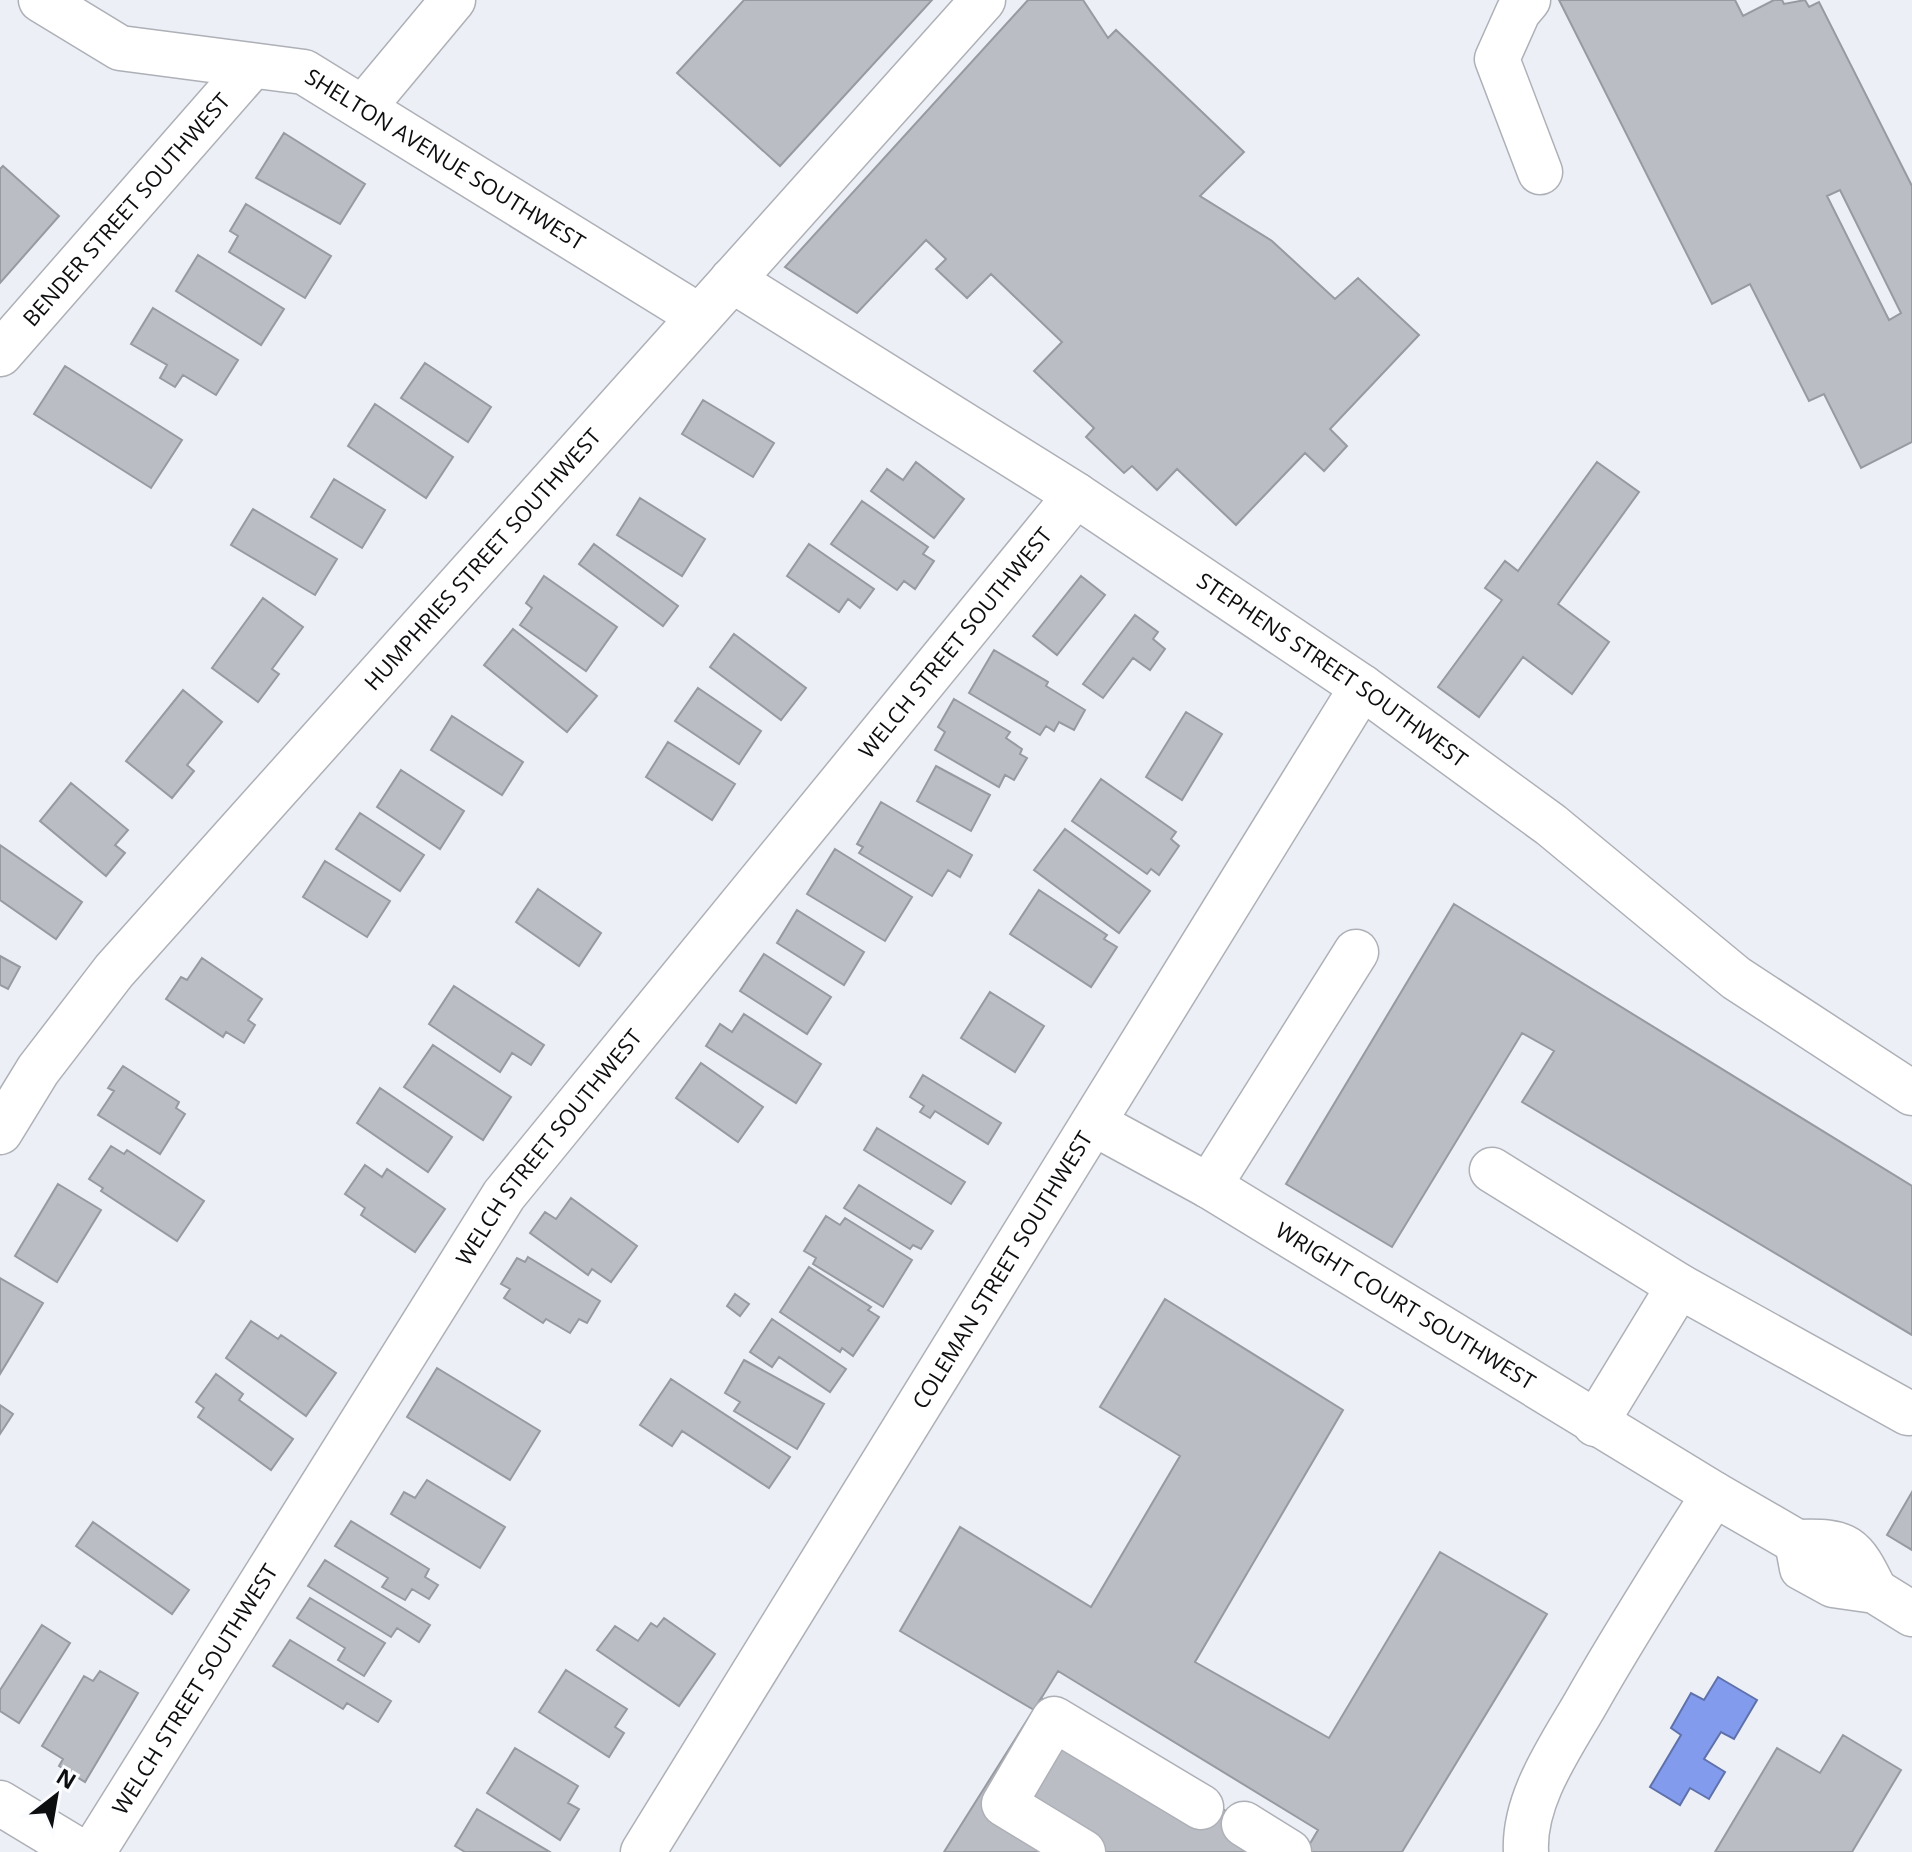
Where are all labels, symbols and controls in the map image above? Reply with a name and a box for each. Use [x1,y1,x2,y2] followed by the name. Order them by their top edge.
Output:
[300,61,591,256] street label: SHELTON AVENUE SOUTHWEST
[15,86,236,332] street label: BENDER STREET SOUTHWEST
[357,421,607,696] street label: HUMPHRIES STREET SOUTHWEST
[851,520,1058,764] street label: WELCH STREET SOUTHWEST
[1192,565,1474,773] street label: STEPHENS STREET SOUTHWEST
[448,1022,648,1270] street label: WELCH STREET SOUTHWEST
[904,1125,1098,1414] street label: COLEMAN STREET SOUTHWEST
[1271,1214,1542,1396] street label: WRIGHT COURT SOUTHWEST
[104,1558,284,1820] street label: WELCH STREET SOUTHWEST
[16,1756,96,1836] north arrow
[51,1761,82,1795] text: N

